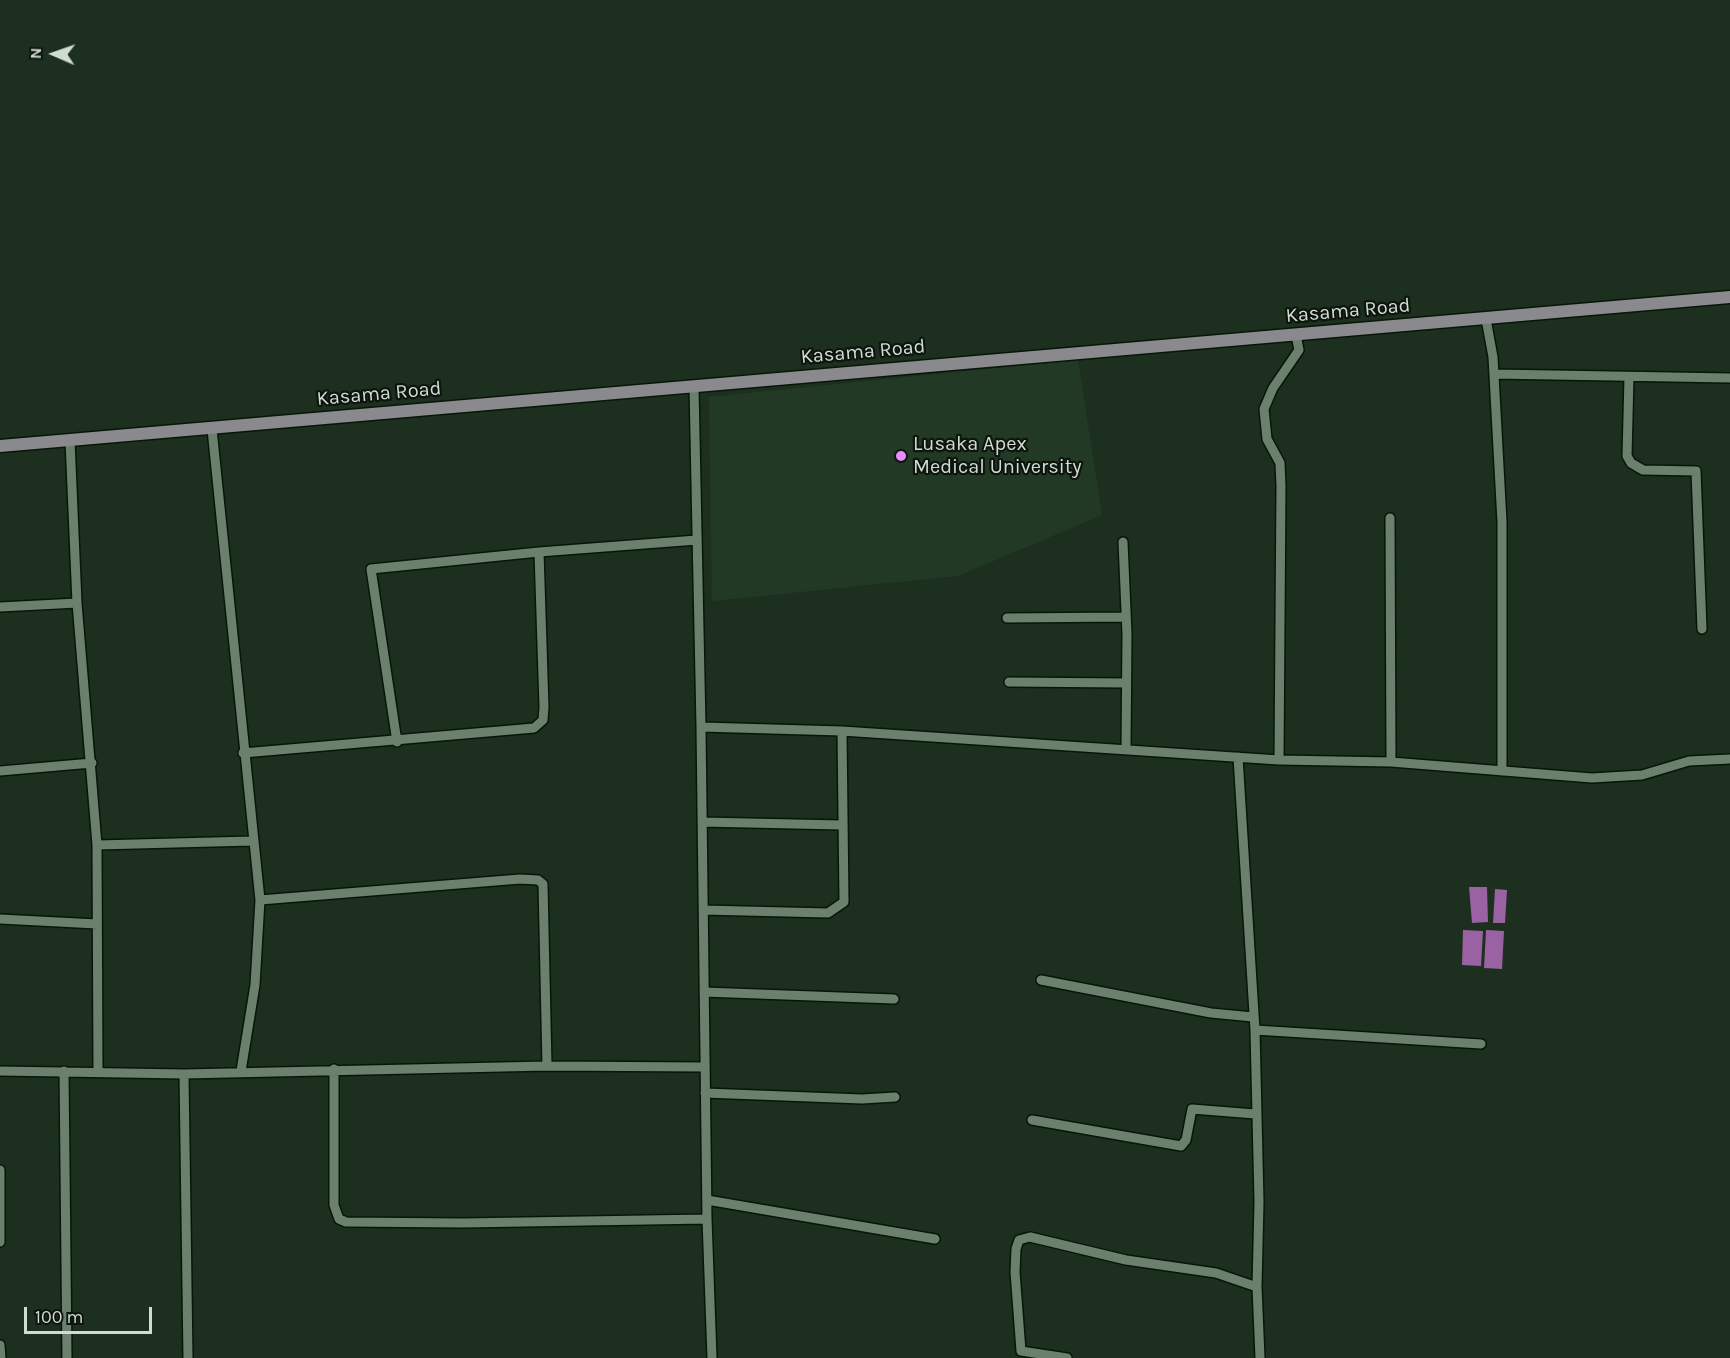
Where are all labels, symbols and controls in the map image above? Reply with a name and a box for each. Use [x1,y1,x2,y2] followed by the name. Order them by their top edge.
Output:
[24,24,84,84] north arrow
[26,47,45,59] text: N
[1285,294,1411,328] street label: Kasama Road
[800,335,926,369] street label: Kasama Road
[316,377,442,411] street label: Kasama Road
[913,432,1082,479] place label: Lusaka Apex Medical University
[894,449,908,463] marker: Lusaka Apex Medical University
[27,1295,154,1333] scale bar
[35,1306,83,1328] text: 100 m

